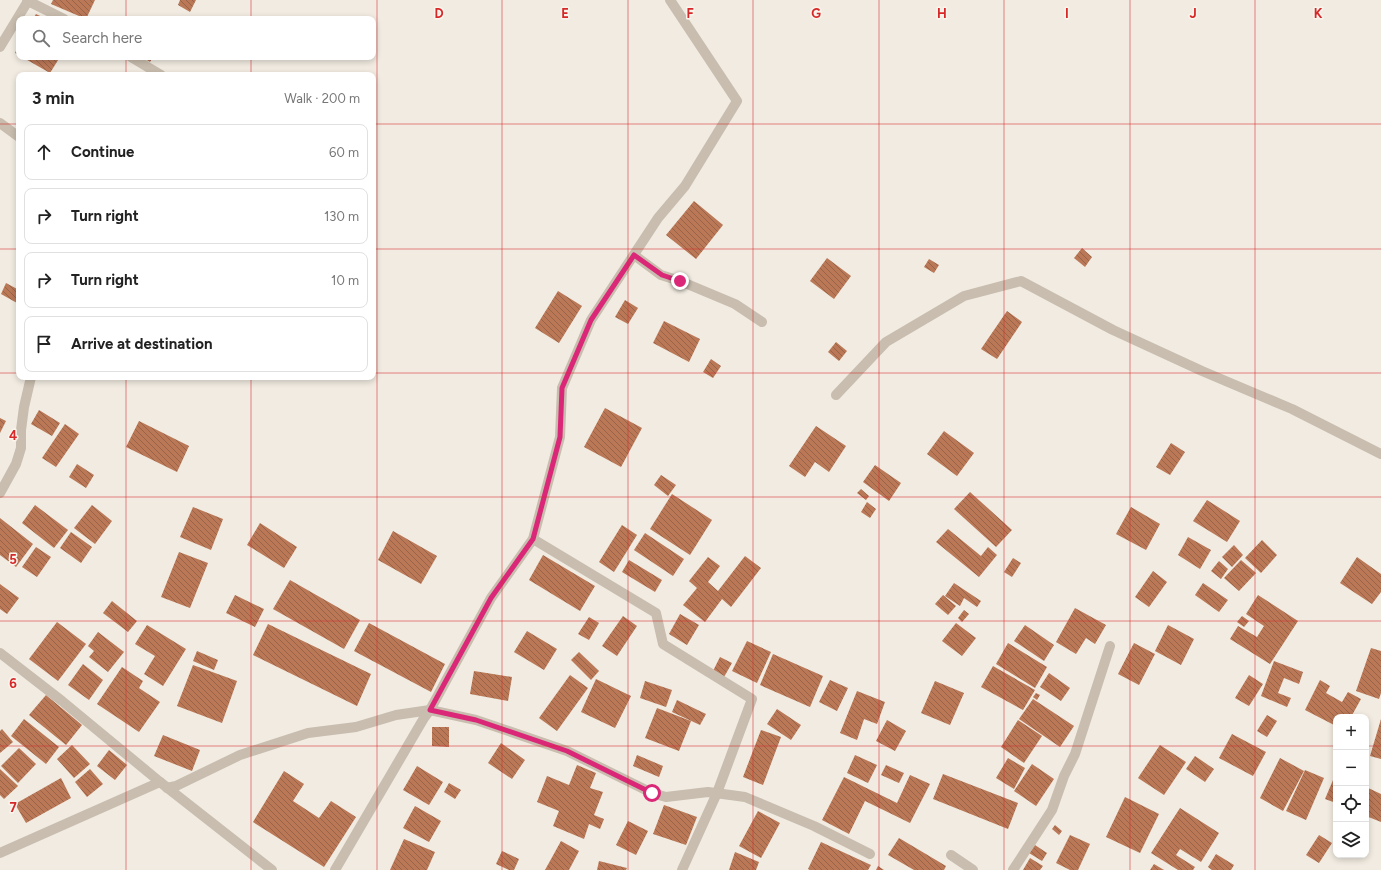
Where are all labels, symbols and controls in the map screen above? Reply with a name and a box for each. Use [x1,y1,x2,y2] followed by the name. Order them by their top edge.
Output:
[434,6,444,21] text: D
[561,6,569,21] text: E
[686,6,694,21] text: F
[811,6,821,21] text: G
[937,6,947,21] text: H
[1065,6,1069,21] text: I
[1189,6,1197,21] text: J
[1314,6,1323,21] text: K
[16,16,376,60] search box
[30,27,52,49] icon: search
[62,29,142,47] text: Search here
[32,88,74,108] text: 3 min
[284,91,360,106] text: Walk · 200 m
[33,141,55,163] icon: ahead
[71,143,134,161] text: Continue
[329,145,359,160] text: 60 m
[33,205,55,227] icon: right
[71,207,139,225] text: Turn right
[324,209,359,224] text: 130 m
[33,269,55,291] icon: right
[71,271,139,289] text: Turn right
[671,272,689,290] route end
[331,273,359,288] text: 10 m
[33,333,55,355] icon: arrive
[71,335,212,353] text: Arrive at destination
[9,428,17,443] text: 4
[9,552,17,567] text: 5
[9,676,17,691] text: 6
[1333,714,1369,858] map controls
[1333,714,1369,750] button: +
[1333,750,1369,786] button: −
[643,784,661,802] route start
[1333,786,1369,822] button: locate
[9,800,17,815] text: 7
[1333,822,1369,858] button: layers

